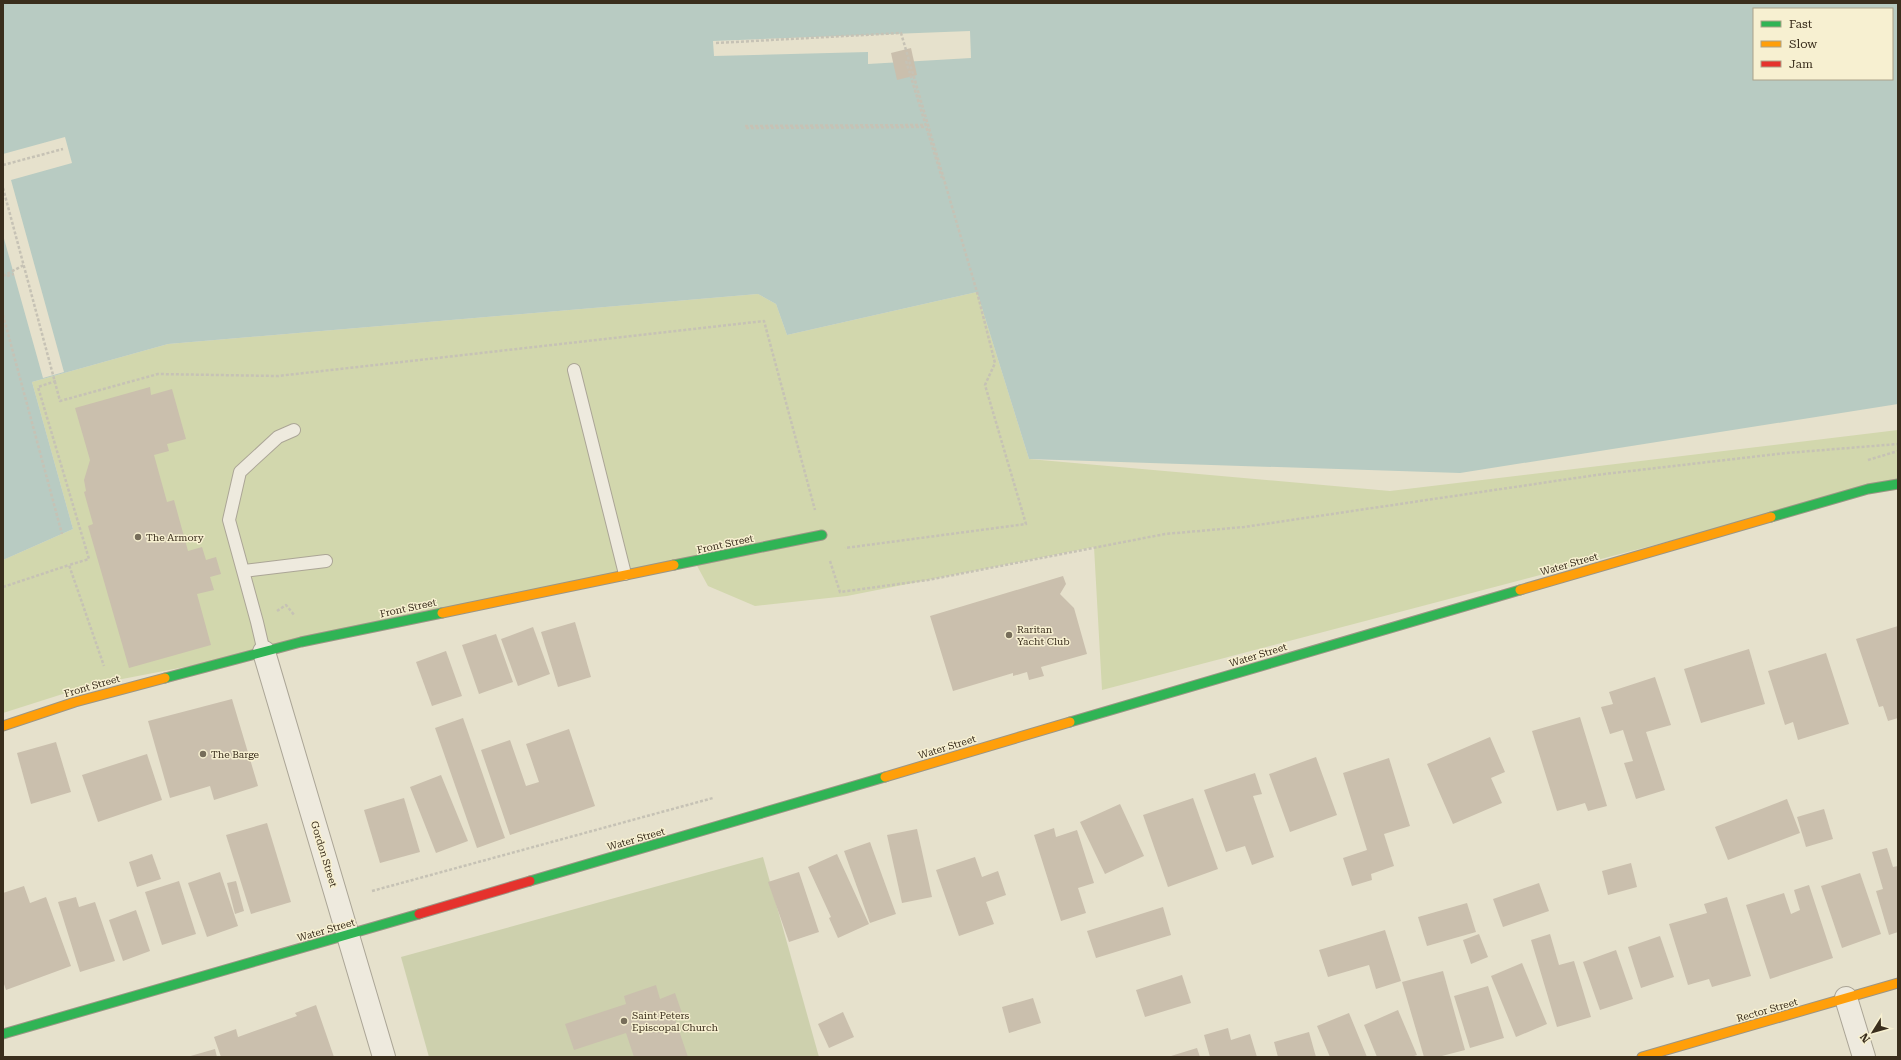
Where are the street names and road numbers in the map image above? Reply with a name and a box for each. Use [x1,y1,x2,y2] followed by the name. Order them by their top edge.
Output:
[696,533,754,555] street label: Front Street
[1539,550,1599,577] street label: Water Street
[379,597,437,619] street label: Front Street
[1228,641,1288,669] street label: Water Street
[63,673,121,699] street label: Front Street
[917,733,977,761] street label: Water Street
[309,820,339,889] street label: Gordon Street
[606,825,666,852] street label: Water Street
[296,916,356,943] street label: Water Street
[1735,996,1799,1024] street label: Rector Street

